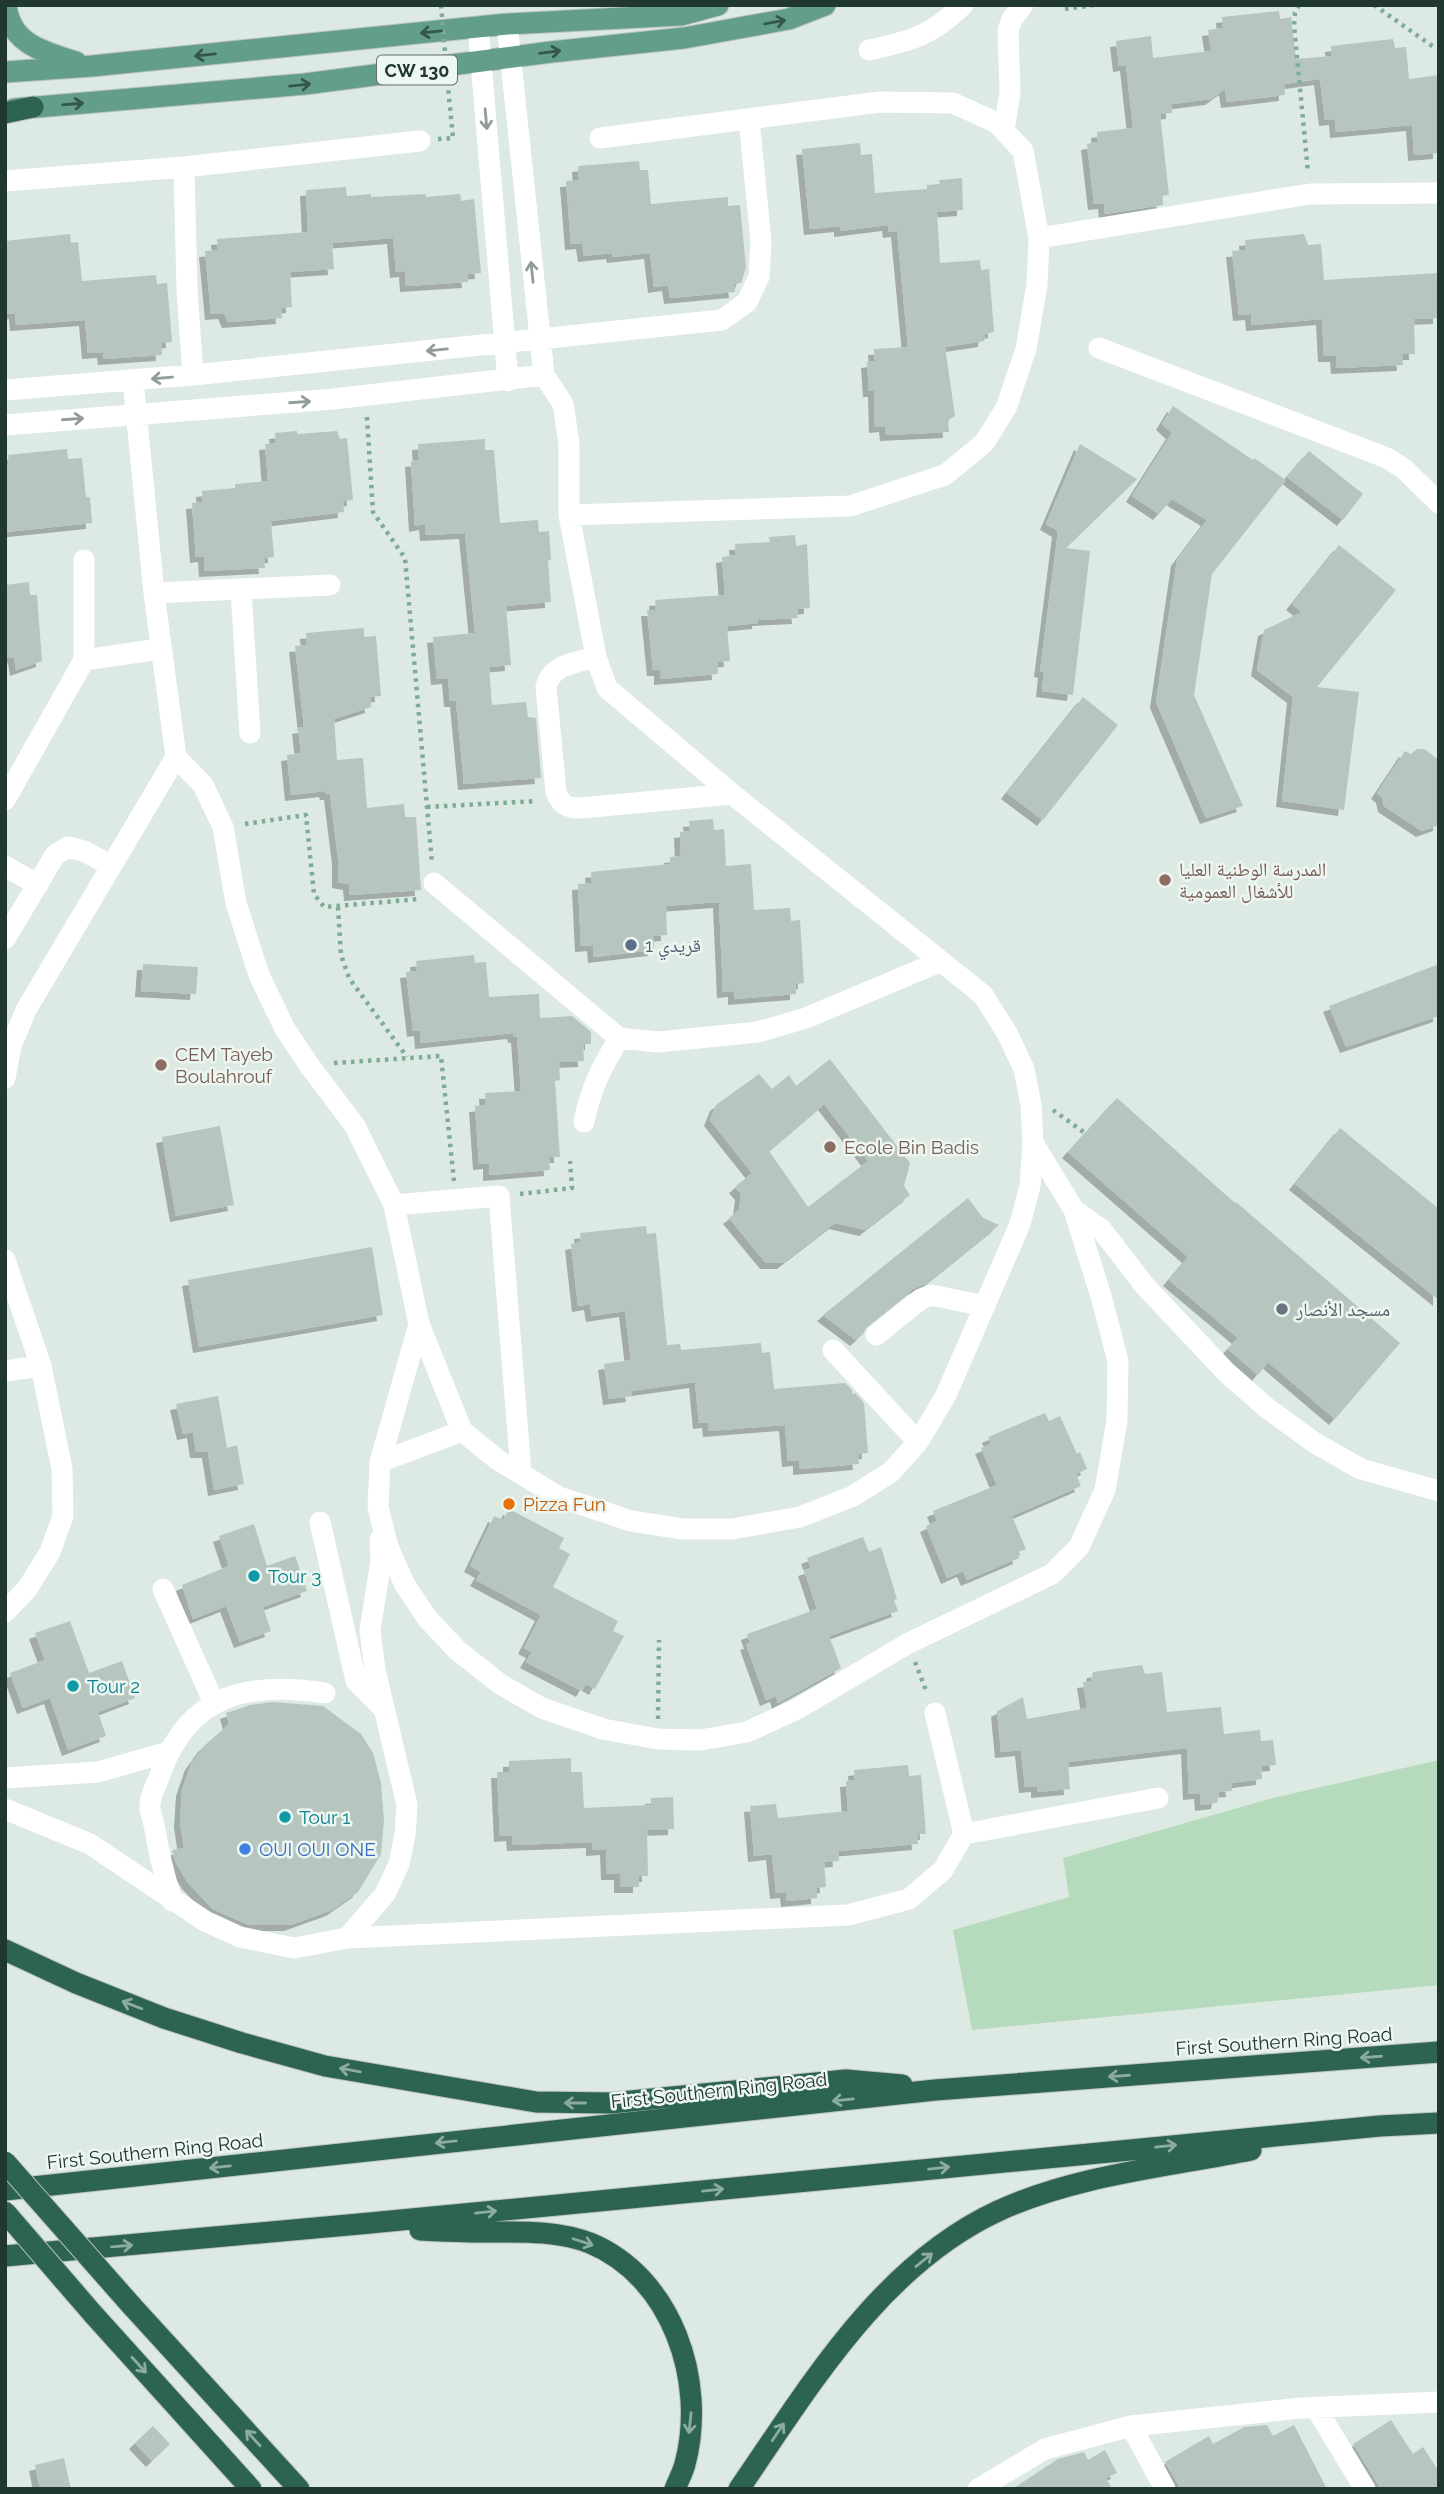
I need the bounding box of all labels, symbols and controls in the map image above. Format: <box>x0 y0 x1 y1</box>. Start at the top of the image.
one-way arrow <box>763 14 786 28</box>
one-way arrow <box>420 26 443 39</box>
one-way arrow <box>538 45 561 58</box>
one-way arrow <box>194 49 216 62</box>
road number: CW 130 <box>377 56 457 84</box>
one-way arrow <box>288 78 311 91</box>
one-way arrow <box>61 97 84 110</box>
one-way arrow <box>480 108 493 130</box>
one-way arrow <box>525 261 538 283</box>
one-way arrow <box>427 344 449 357</box>
one-way arrow <box>152 372 174 385</box>
one-way arrow <box>288 395 311 408</box>
one-way arrow <box>61 412 84 425</box>
place label: المدرسة الوطنية العليا للأشغال العمومية <box>1179 858 1326 903</box>
marker: المدرسة الوطنية العليا للأشغال العمومية <box>1157 872 1173 888</box>
place label: قريدي 1 <box>645 934 701 961</box>
marker: قريدي 1 <box>623 937 639 953</box>
place label: CEM Tayeb Boulahrouf <box>175 1043 273 1087</box>
marker: CEM Tayeb Boulahrouf <box>153 1057 169 1073</box>
place label: Ecole Bin Badis <box>844 1136 979 1158</box>
marker: Ecole Bin Badis <box>822 1139 838 1155</box>
place label: مسجد الأنصار <box>1295 1298 1390 1321</box>
marker: مسجد الأنصار <box>1274 1301 1290 1317</box>
place label: Pizza Fun <box>523 1493 606 1515</box>
marker: Pizza Fun <box>501 1496 517 1512</box>
place label: Tour 3 <box>268 1565 321 1587</box>
marker: Tour 3 <box>246 1568 262 1584</box>
place label: Tour 2 <box>87 1675 140 1697</box>
marker: Tour 2 <box>65 1678 81 1694</box>
place label: Tour 1 <box>299 1806 350 1828</box>
marker: Tour 1 <box>277 1809 293 1825</box>
place label: OUI OUI ONE <box>259 1838 376 1860</box>
marker: OUI OUI ONE <box>237 1841 253 1857</box>
one-way arrow <box>122 1998 143 2011</box>
street label: First Southern Ring Road <box>1175 2022 1393 2060</box>
one-way arrow <box>1360 2051 1382 2064</box>
one-way arrow <box>339 2063 362 2076</box>
street label: First Southern Ring Road <box>610 2068 828 2112</box>
one-way arrow <box>1109 2070 1131 2083</box>
one-way arrow <box>832 2093 855 2106</box>
one-way arrow <box>563 2096 586 2110</box>
street label: First Southern Ring Road <box>46 2129 264 2173</box>
one-way arrow <box>435 2136 458 2149</box>
one-way arrow <box>1154 2140 1176 2153</box>
one-way arrow <box>209 2160 232 2173</box>
one-way arrow <box>927 2161 950 2174</box>
one-way arrow <box>701 2183 723 2196</box>
one-way arrow <box>474 2205 497 2218</box>
one-way arrow <box>571 2237 593 2249</box>
one-way arrow <box>110 2239 133 2252</box>
one-way arrow <box>915 2252 933 2267</box>
one-way arrow <box>131 2356 147 2374</box>
one-way arrow <box>683 2412 696 2434</box>
one-way arrow <box>771 2423 785 2443</box>
one-way arrow <box>245 2429 261 2447</box>

